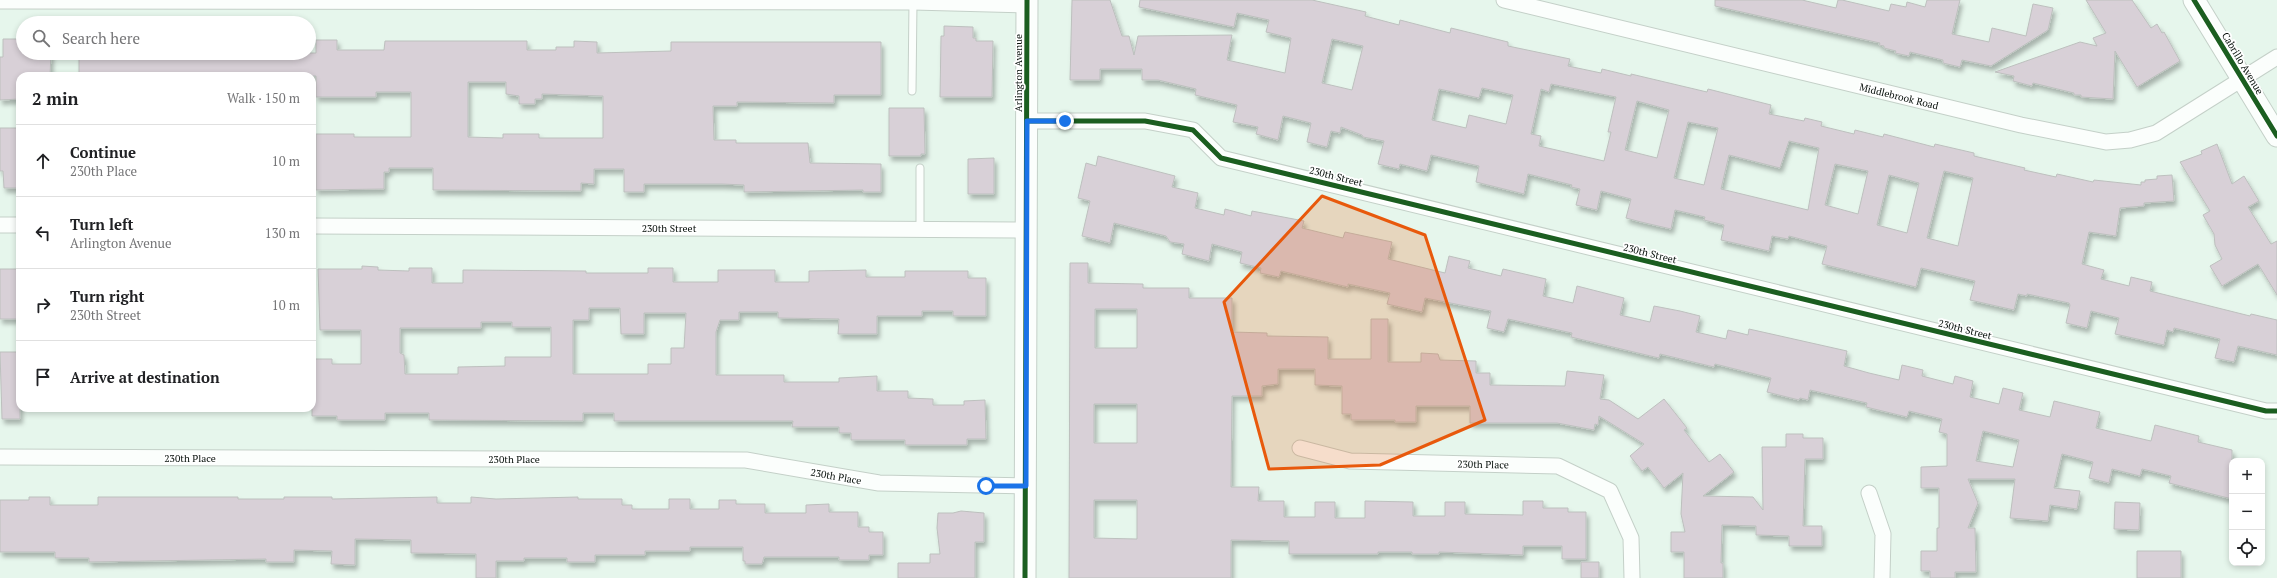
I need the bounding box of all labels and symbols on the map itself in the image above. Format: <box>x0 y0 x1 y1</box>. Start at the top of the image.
street label: Cabrillo Avenue <box>2219 30 2266 97</box>
street label: Arlington Avenue <box>1012 34 1025 112</box>
street label: Middlebrook Road <box>1858 80 1940 113</box>
route end <box>1056 112 1074 130</box>
street label: 230th Street <box>1308 164 1364 189</box>
street label: 230th Street <box>642 222 697 235</box>
street label: 230th Street <box>1622 241 1678 266</box>
street label: 230th Street <box>1937 317 1993 342</box>
street label: 230th Place <box>164 452 216 465</box>
street label: 230th Place <box>488 453 540 466</box>
street label: 230th Place <box>1457 458 1509 471</box>
street label: 230th Place <box>809 466 862 487</box>
route start <box>977 477 995 495</box>

